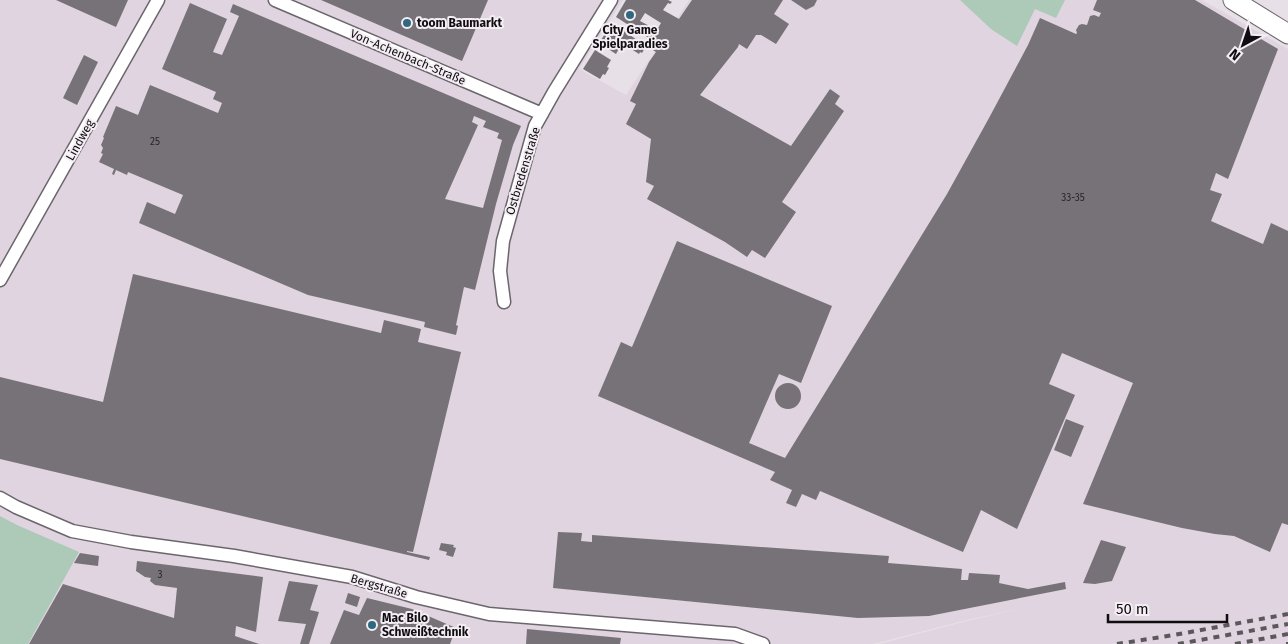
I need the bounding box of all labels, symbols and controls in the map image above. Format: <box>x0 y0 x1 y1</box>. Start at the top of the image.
marker: City Game Spielparadies <box>624 9 636 21</box>
place label: toom Baumarkt <box>417 16 502 30</box>
marker: toom Baumarkt <box>401 17 413 29</box>
north arrow <box>1218 20 1268 70</box>
place label: City Game Spielparadies <box>592 23 668 51</box>
street label: Von-Achenbach-Straße <box>348 26 468 88</box>
text: N <box>1226 45 1244 64</box>
street label: Lindweg <box>63 116 97 163</box>
street label: Ostbredenstraße <box>503 125 543 217</box>
house number: 25 <box>150 136 160 148</box>
house number: 33-35 <box>1061 192 1085 204</box>
house number: 3 <box>158 569 163 581</box>
street label: Bergstraße <box>349 571 409 601</box>
scale bar <box>1108 592 1227 624</box>
text: 50 m <box>1116 600 1149 618</box>
place label: Mac Bilo Schweißtechnik <box>382 611 469 639</box>
marker: Mac Bilo Schweißtechnik <box>366 619 378 631</box>

